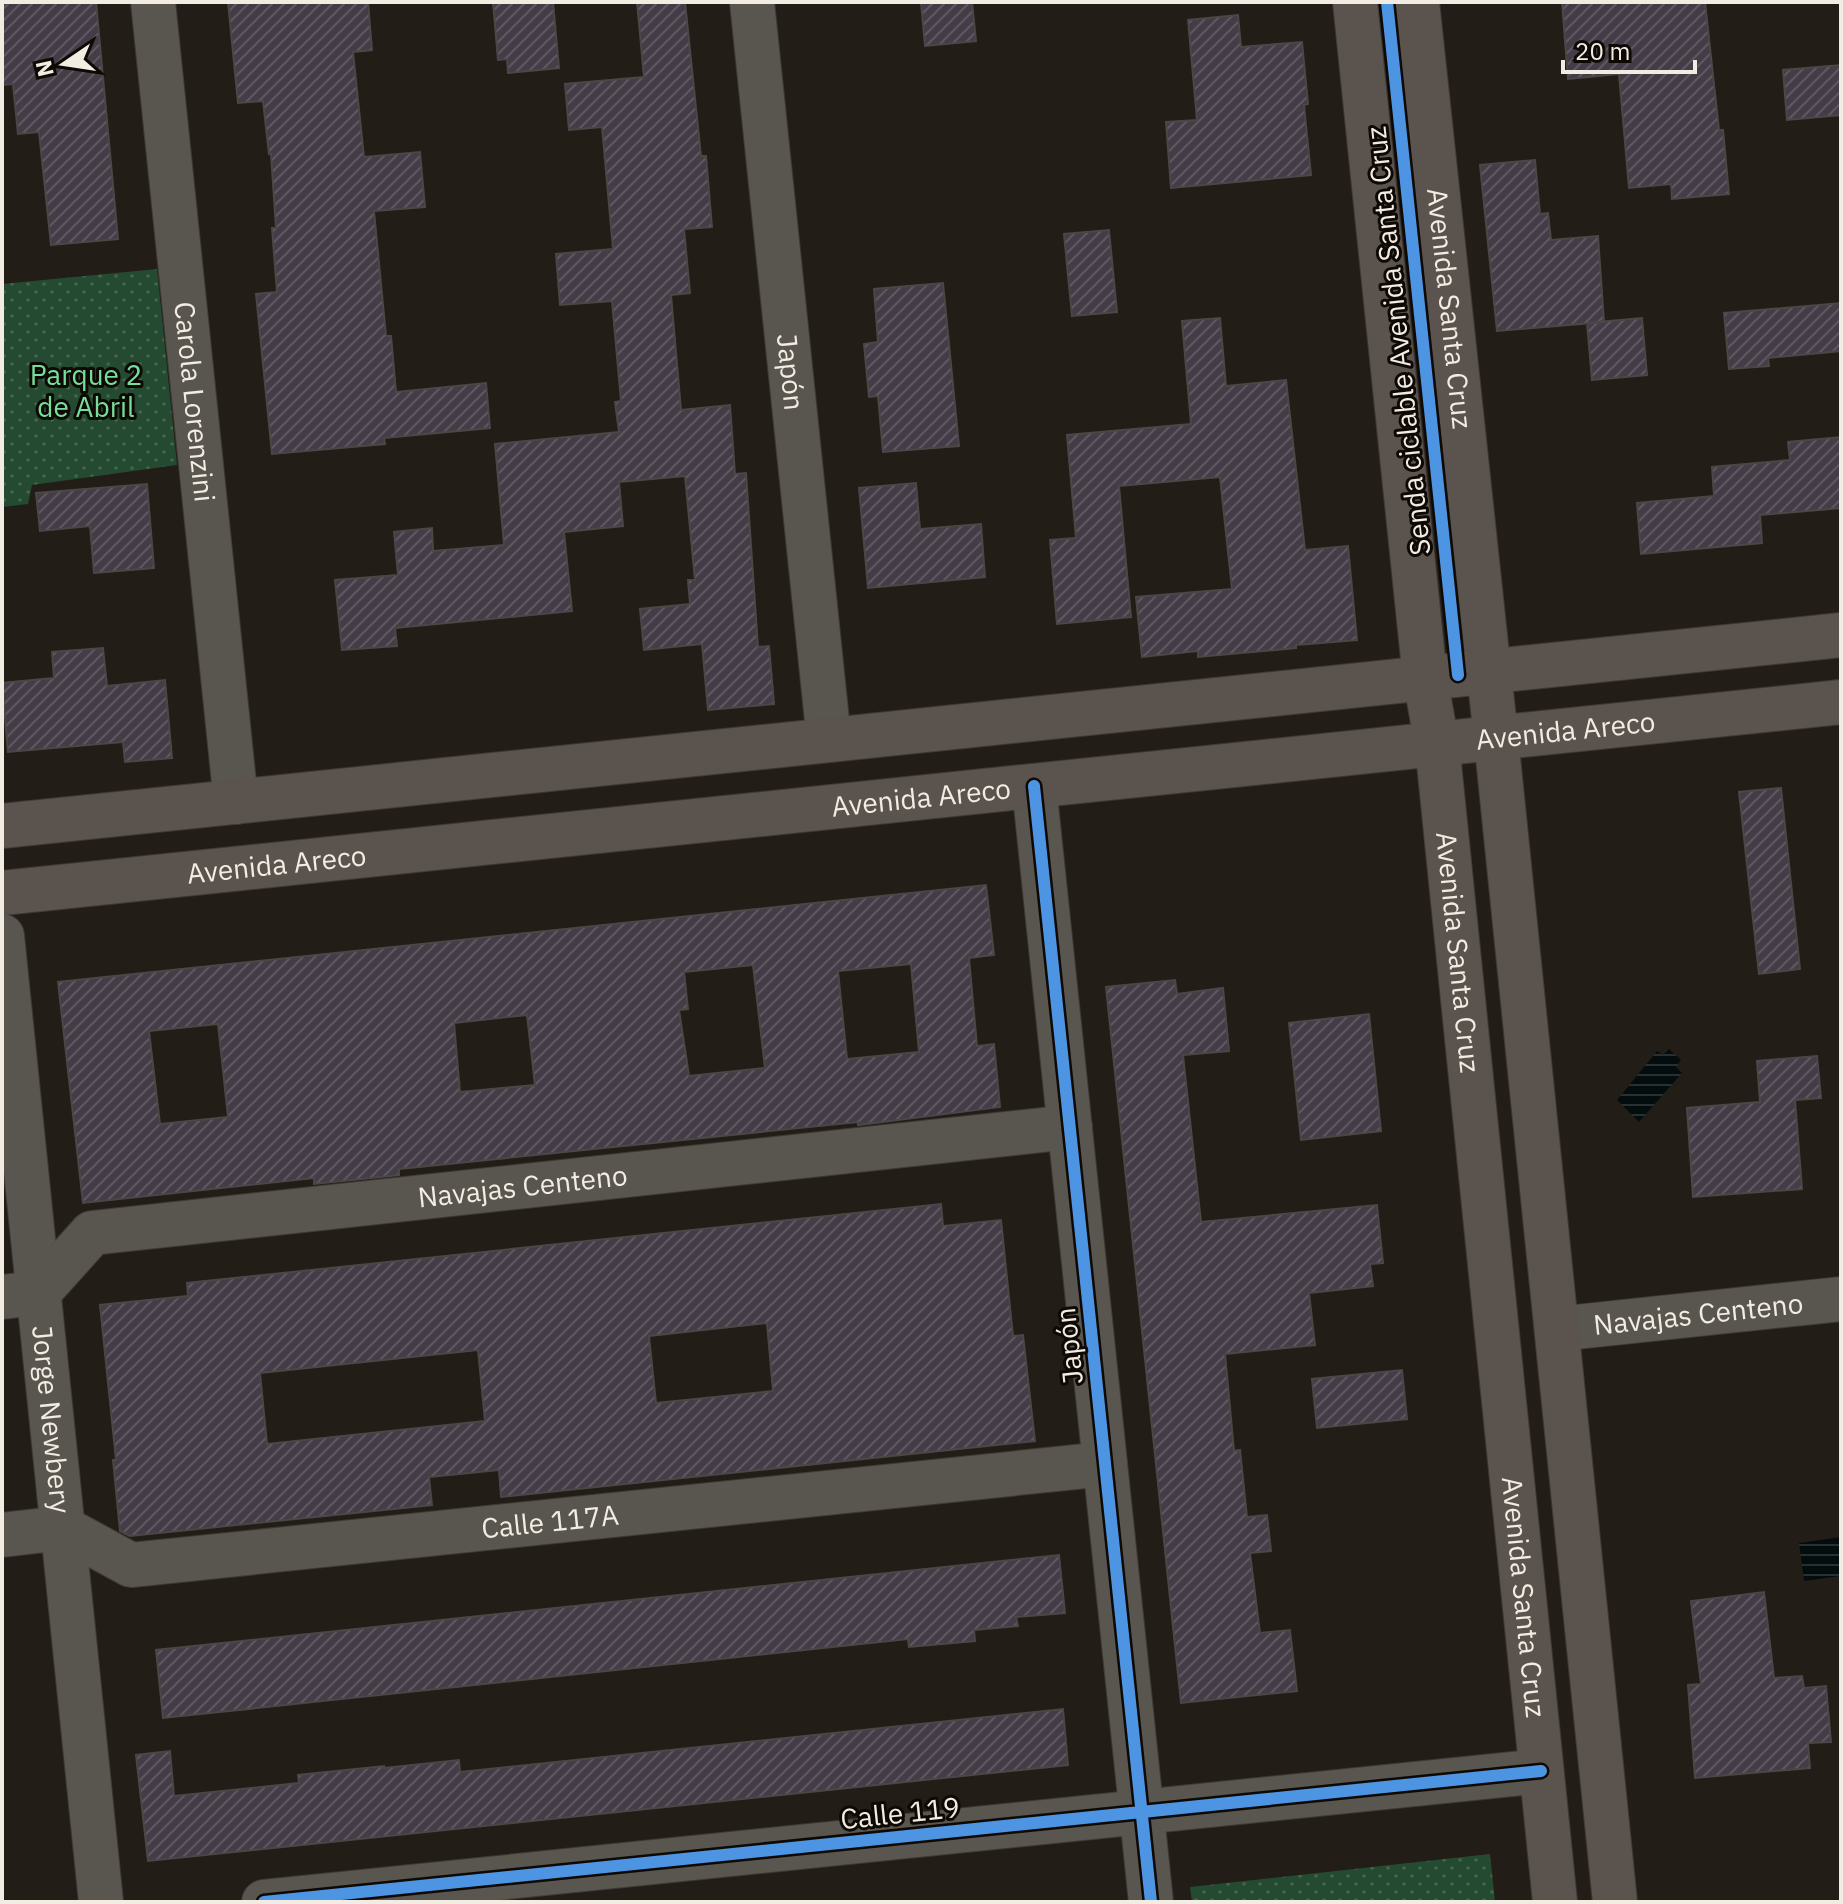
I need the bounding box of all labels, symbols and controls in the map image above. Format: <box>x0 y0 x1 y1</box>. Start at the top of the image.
north arrow <box>24 24 104 104</box>
scale bar <box>1563 24 1695 74</box>
text: 20 m <box>1575 35 1630 67</box>
text: N <box>28 58 60 80</box>
street label: Senda ciclable Avenida Santa Cruz <box>1357 125 1438 557</box>
street label: Avenida Santa Cruz <box>1419 186 1482 431</box>
street label: Carola Lorenzini <box>166 300 224 504</box>
street label: Japón <box>769 332 814 412</box>
park label: Parque 2 de Abril <box>30 356 142 425</box>
street label: Avenida Areco <box>1474 702 1657 758</box>
street label: Avenida Areco <box>830 769 1013 825</box>
street label: Avenida Santa Cruz <box>1428 830 1489 1075</box>
street label: Avenida Areco <box>185 836 368 892</box>
street label: Navajas Centeno <box>416 1156 629 1216</box>
street label: Navajas Centeno <box>1592 1284 1805 1343</box>
street label: Japón <box>1046 1306 1091 1386</box>
street label: Jorge Newbery <box>24 1324 80 1515</box>
street label: Avenida Santa Cruz <box>1494 1474 1555 1719</box>
street label: Calle 117A <box>479 1496 620 1547</box>
street label: Calle 119 <box>838 1788 961 1837</box>

